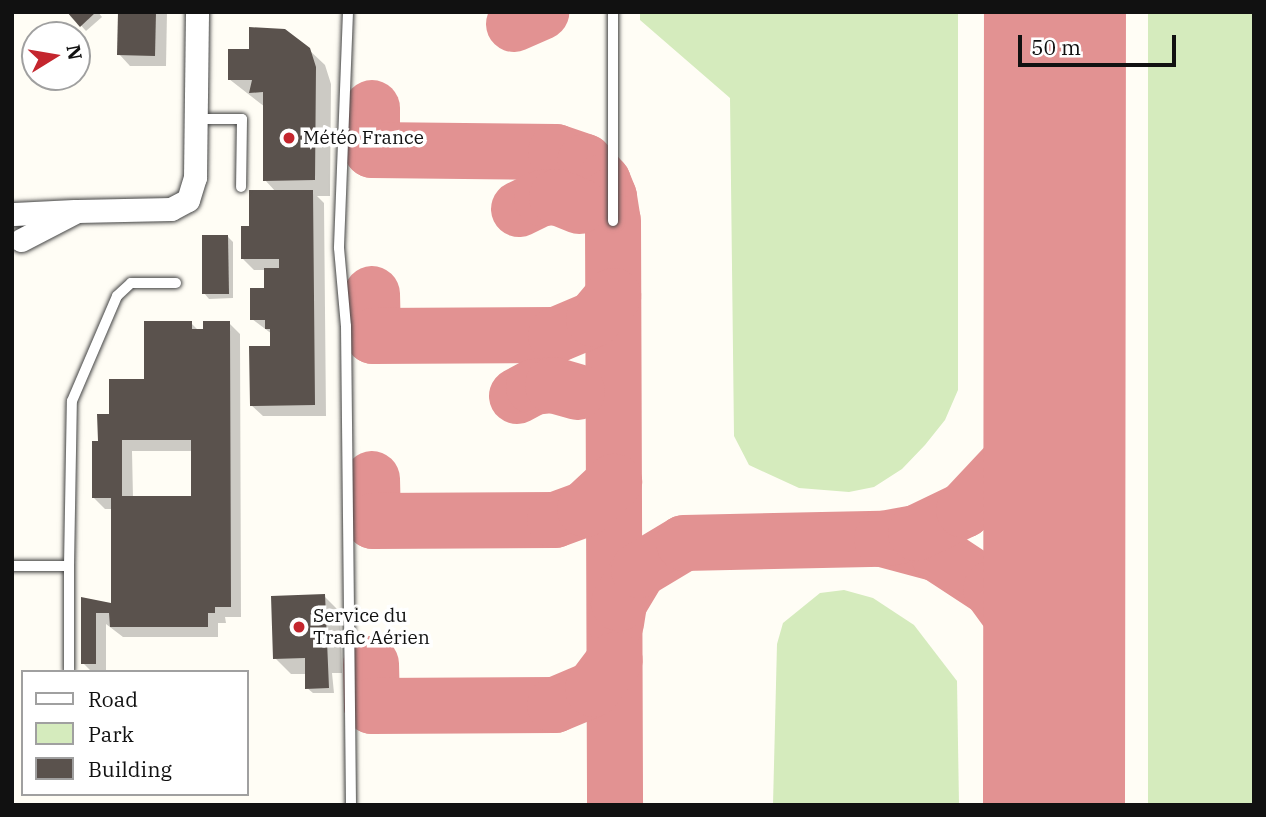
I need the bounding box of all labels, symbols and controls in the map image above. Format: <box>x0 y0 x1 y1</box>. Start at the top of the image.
north arrow <box>21 21 91 91</box>
scale bar <box>1021 21 1178 65</box>
text: 50 m <box>1031 33 1081 61</box>
text: N <box>61 43 88 62</box>
place label: Météo France <box>303 127 424 149</box>
marker: Météo France <box>281 130 297 146</box>
place label: Service du Trafic Aérien <box>313 605 430 649</box>
marker: Service du Trafic Aérien <box>291 619 307 635</box>
legend <box>21 670 248 796</box>
text: Road <box>88 685 138 713</box>
text: Park <box>88 720 134 748</box>
text: Building <box>88 755 172 783</box>

